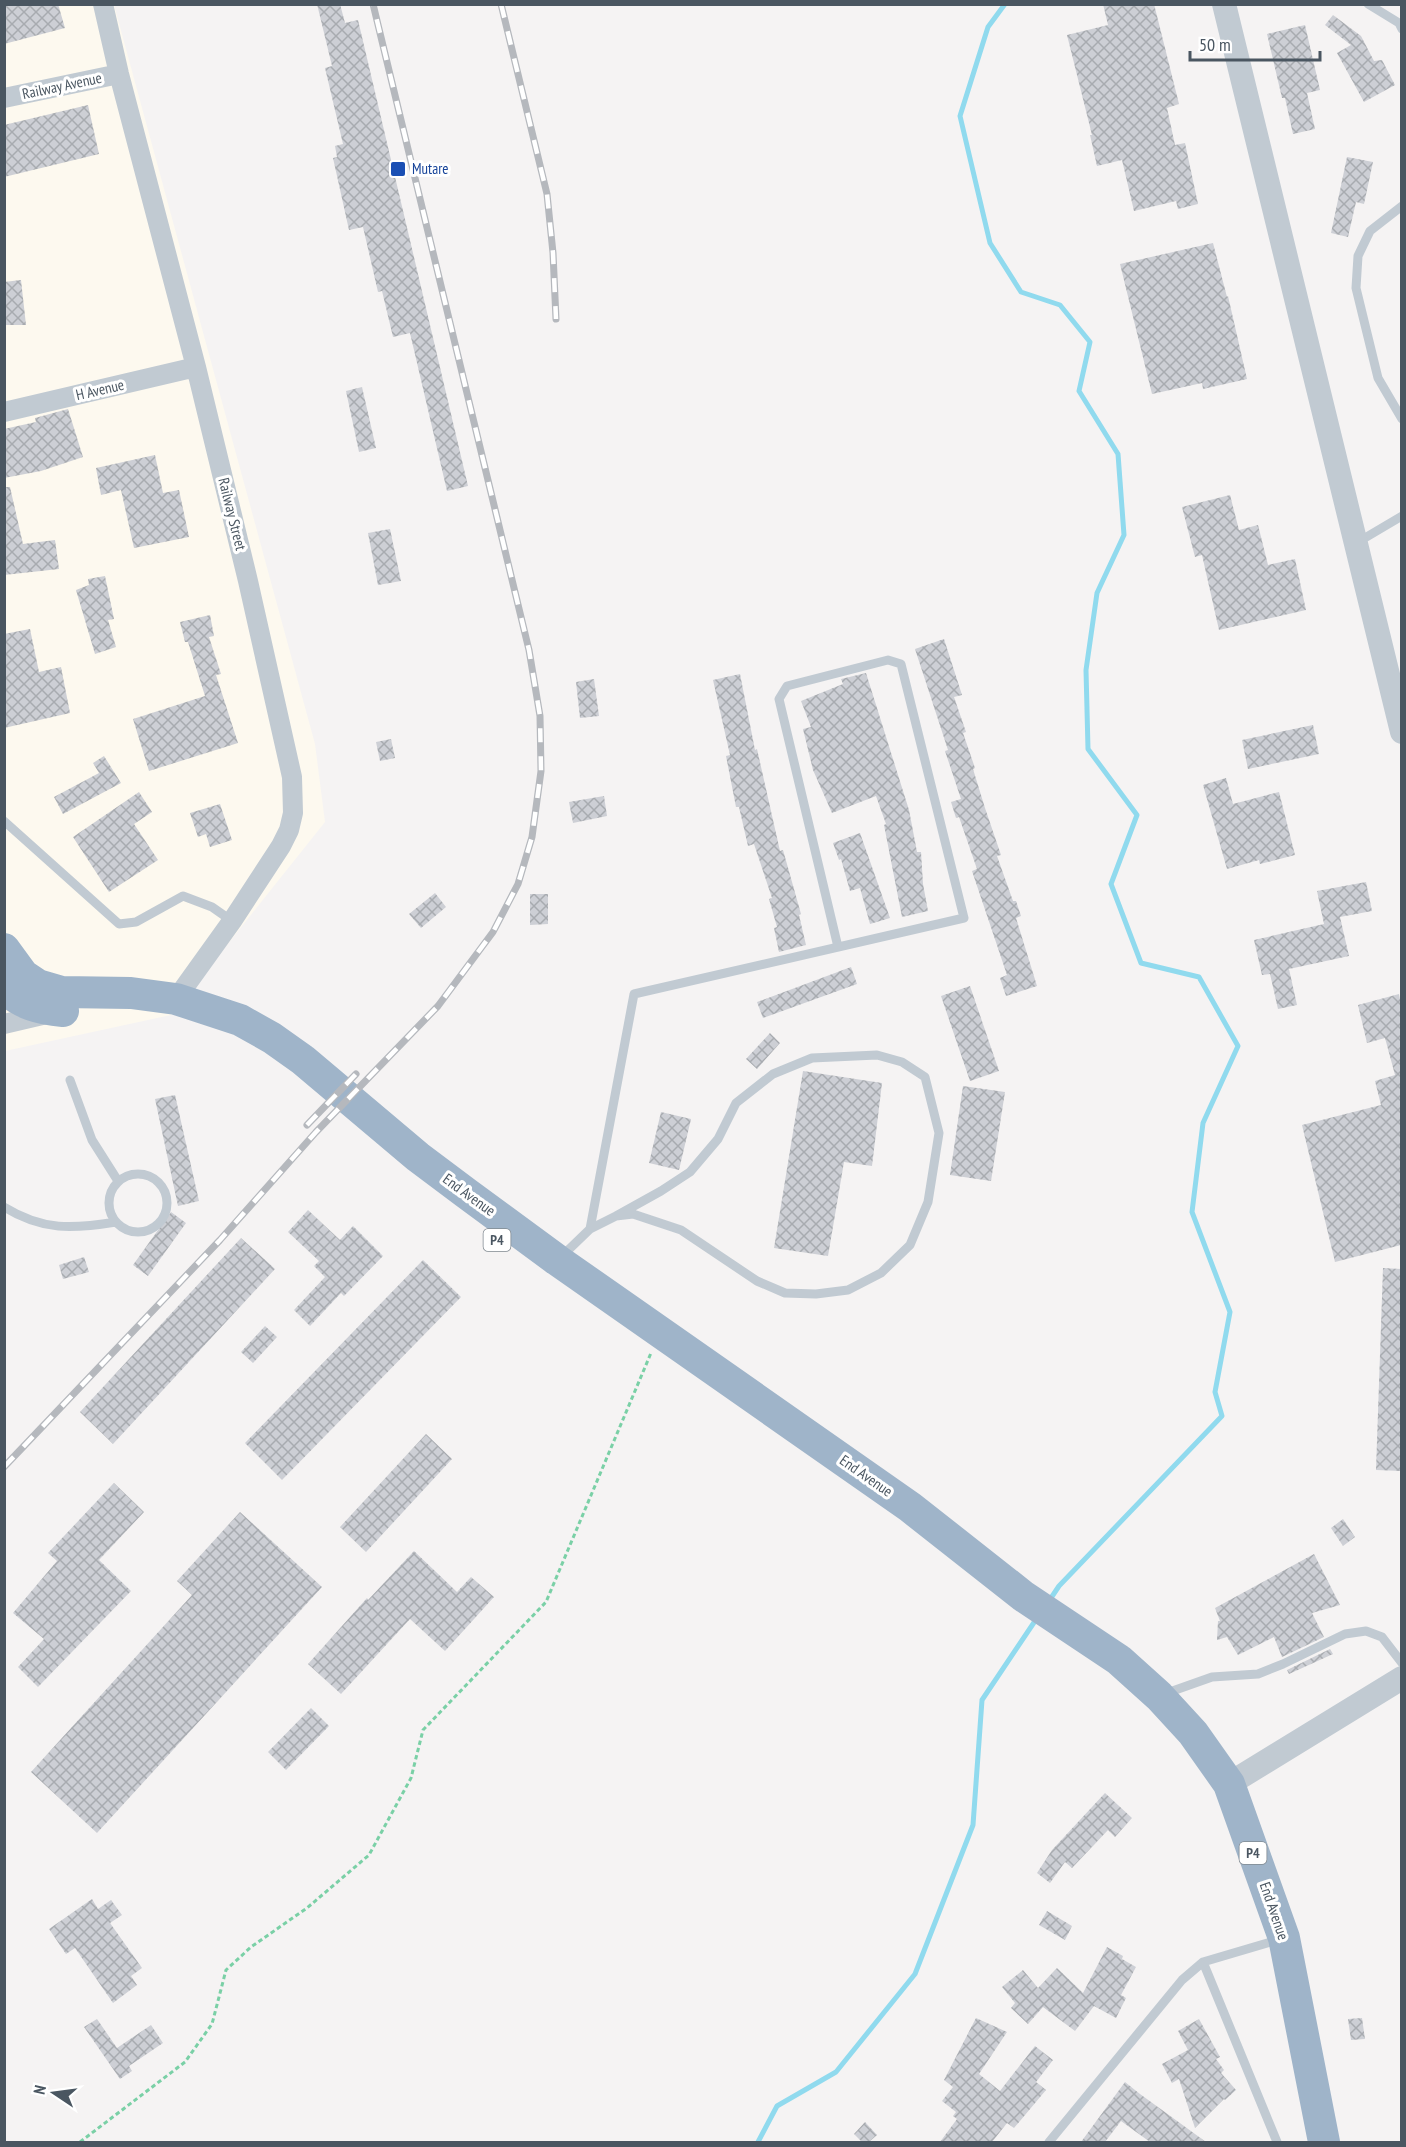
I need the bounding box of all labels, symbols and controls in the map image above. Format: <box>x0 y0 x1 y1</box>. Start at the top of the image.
scale bar <box>1190 24 1320 62</box>
text: 50 m <box>1199 33 1231 56</box>
street label: Railway Avenue <box>20 68 103 103</box>
place label: Mutare <box>412 159 449 178</box>
marker: Mutare <box>389 160 407 178</box>
street label: H Avenue <box>74 375 126 404</box>
street label: Railway Street <box>214 476 251 552</box>
street label: End Avenue <box>439 1169 499 1220</box>
road number: P4 <box>484 1229 510 1251</box>
street label: End Avenue <box>836 1451 896 1501</box>
road number: P4 <box>1240 1842 1266 1864</box>
street label: End Avenue <box>1256 1879 1293 1942</box>
north arrow <box>24 2063 84 2123</box>
text: N <box>29 2083 50 2096</box>

